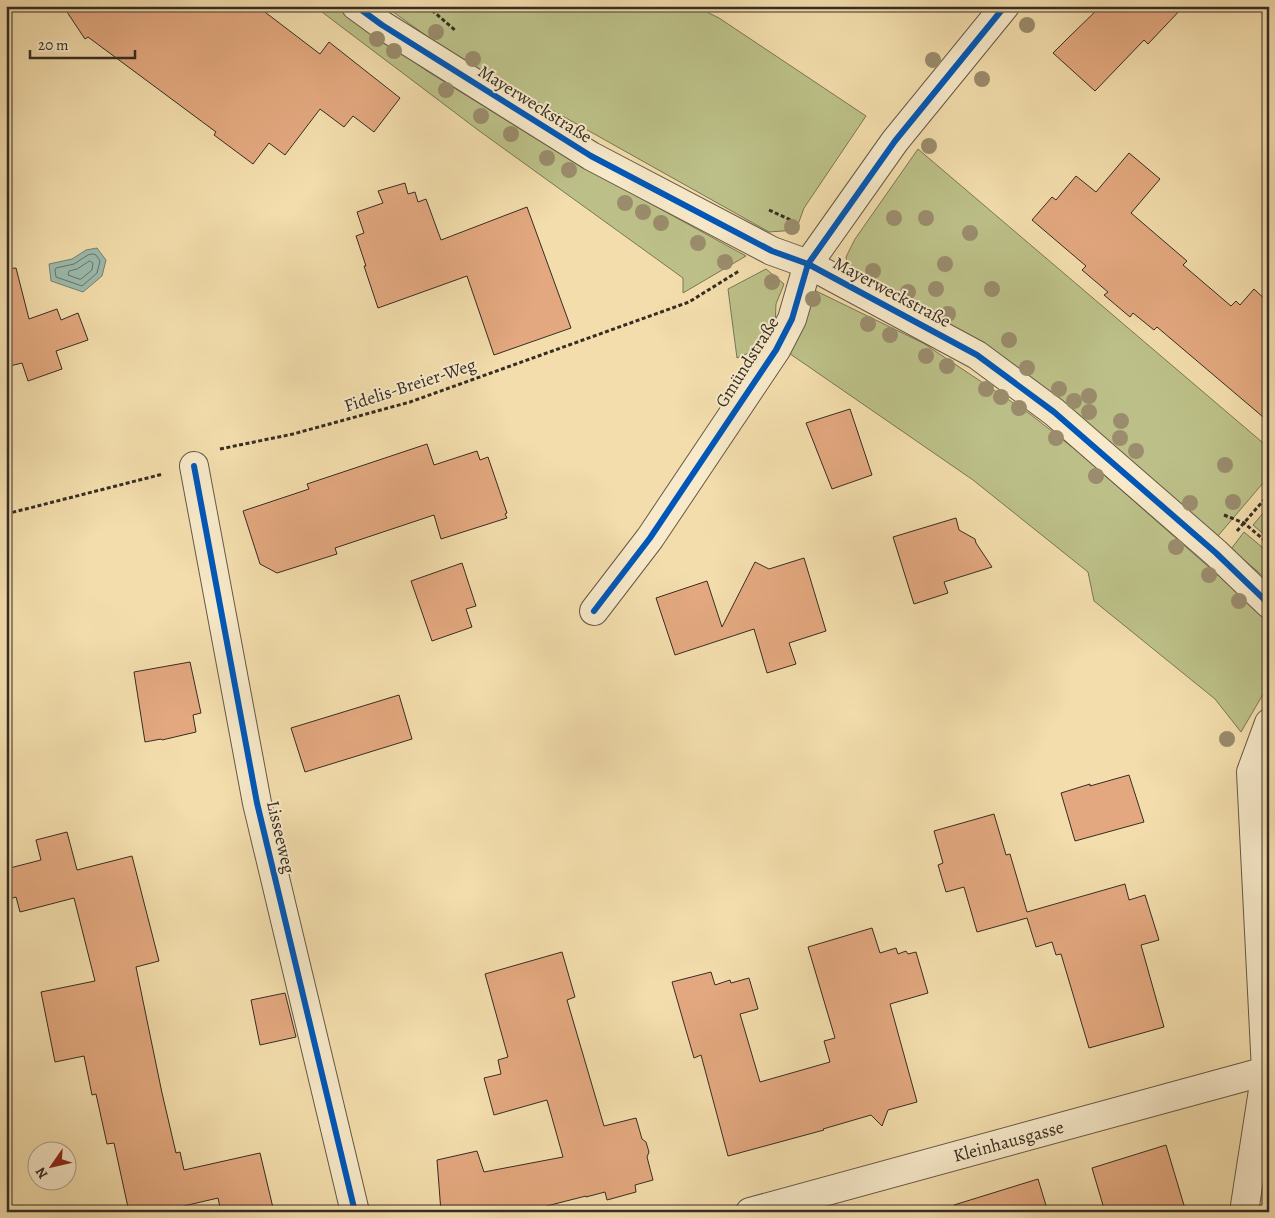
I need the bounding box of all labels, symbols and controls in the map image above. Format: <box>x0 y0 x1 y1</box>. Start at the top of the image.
scale bar <box>30 28 135 60</box>
text: 20 m <box>38 35 69 55</box>
street label: Mayerweckstraße <box>473 59 597 149</box>
street label: Mayerweckstraße <box>829 251 955 333</box>
street label: Gmündstraße <box>710 312 784 412</box>
street label: Fidelis-Breier-Weg <box>341 352 479 418</box>
street label: Lisseeweg <box>261 798 301 876</box>
street label: Kleinhausgasse <box>951 1115 1066 1168</box>
north arrow <box>28 1140 78 1190</box>
text: N <box>31 1163 52 1183</box>

